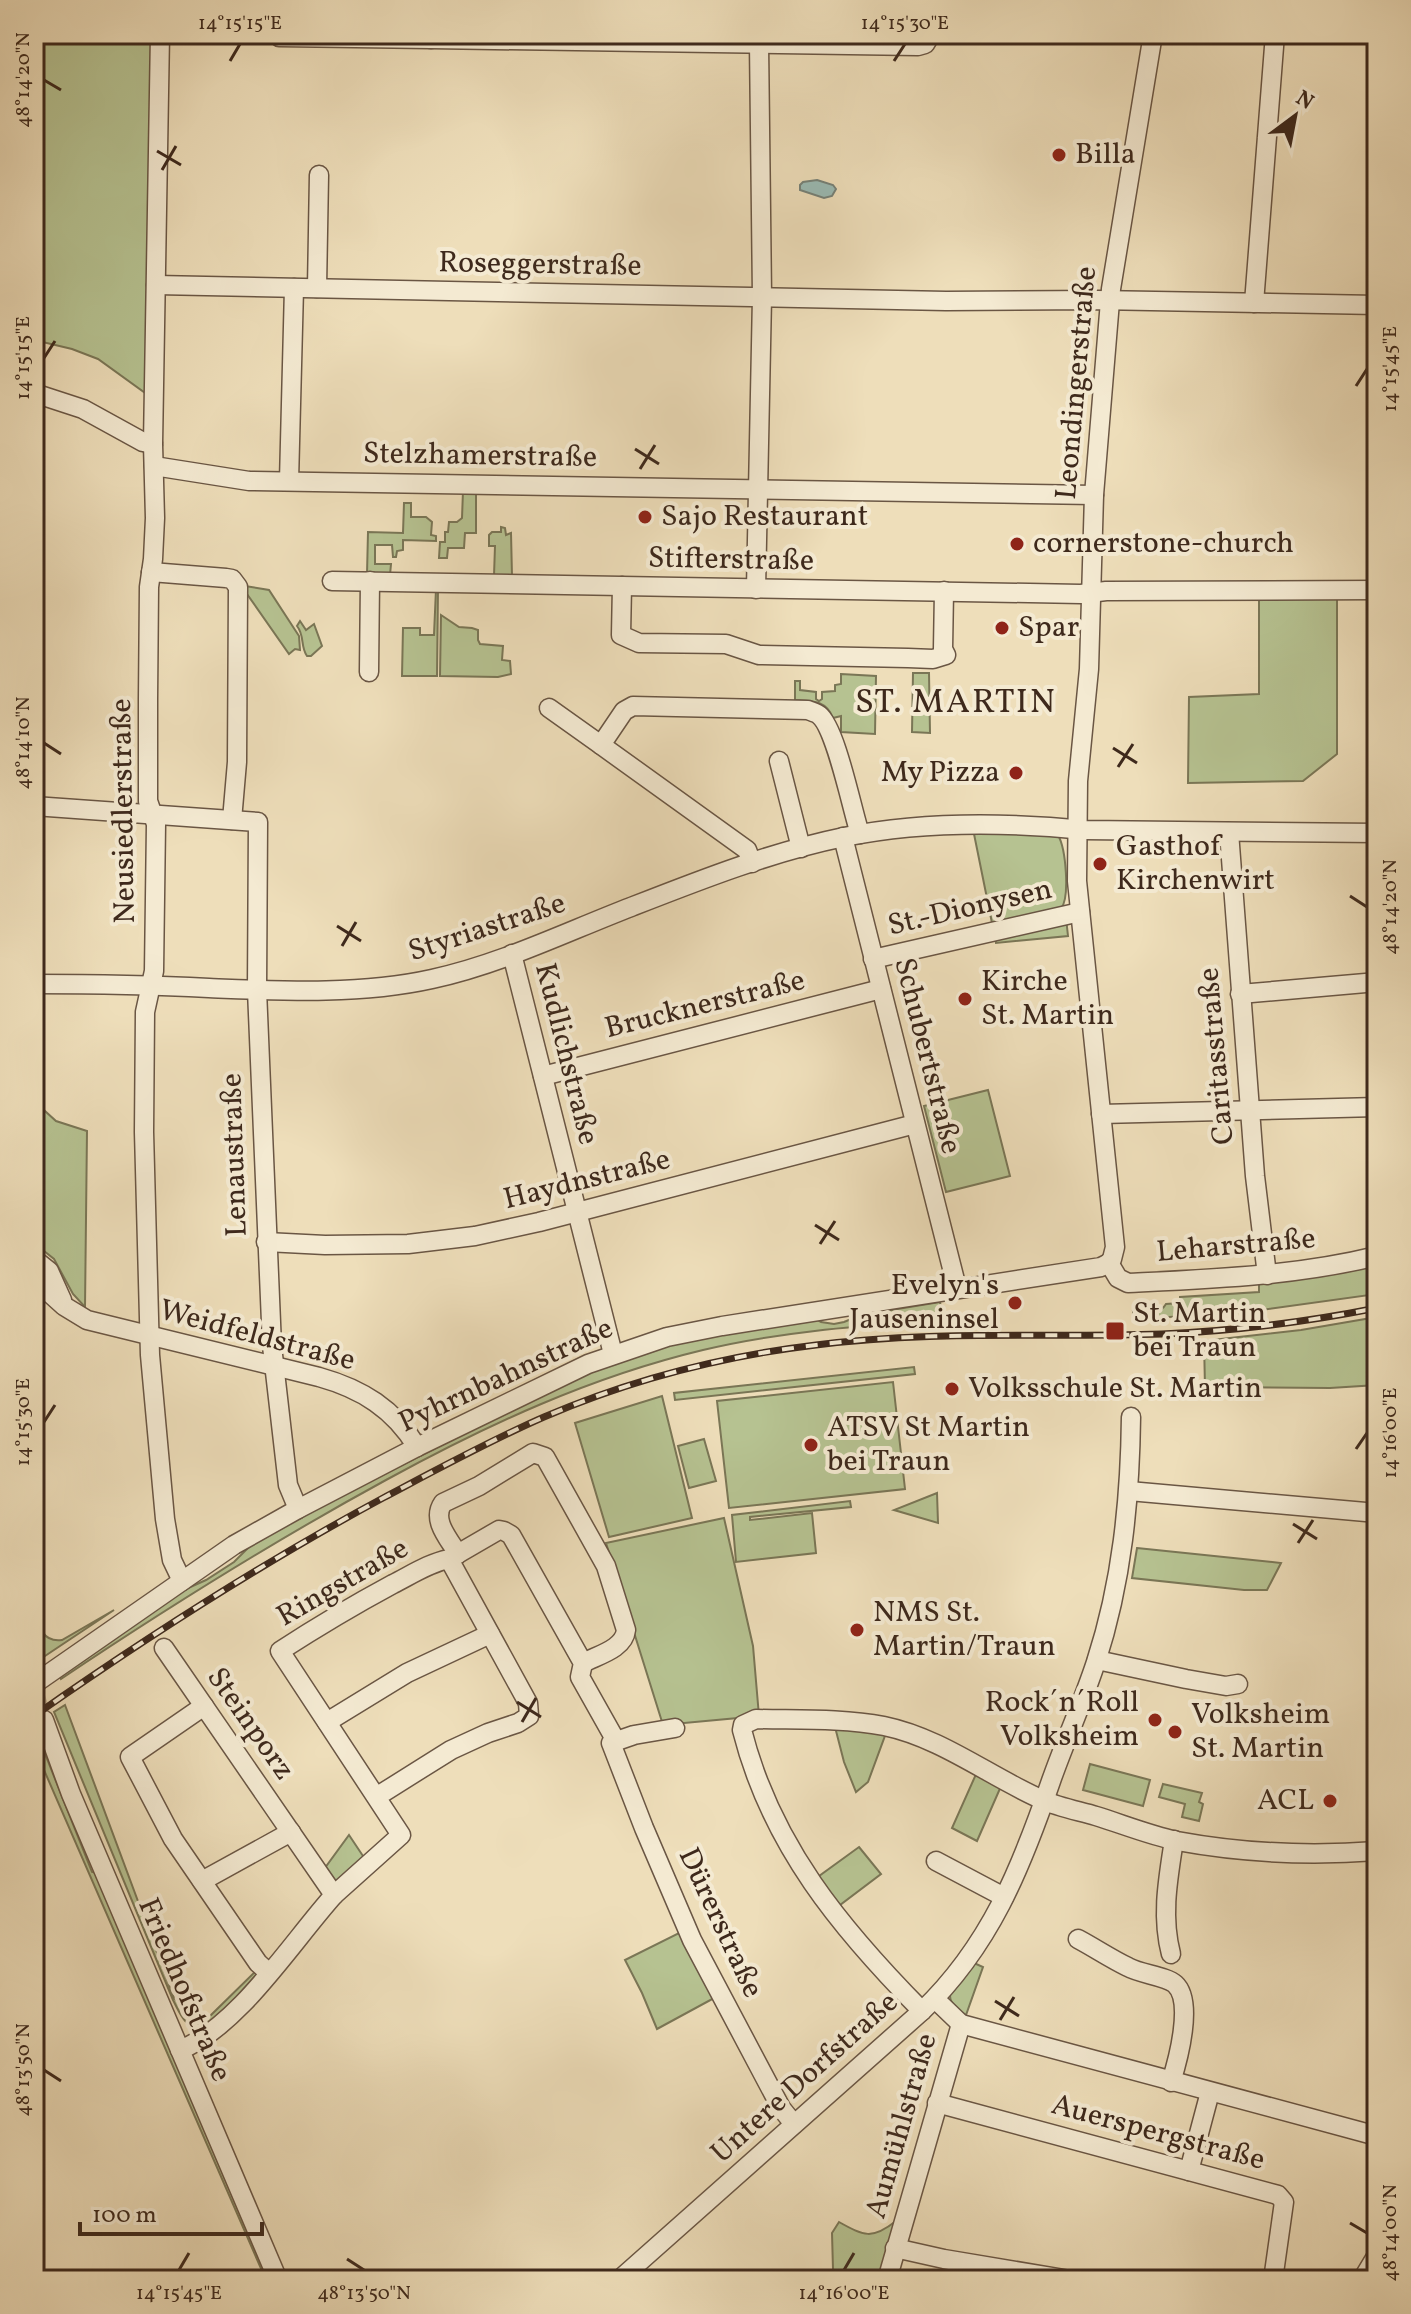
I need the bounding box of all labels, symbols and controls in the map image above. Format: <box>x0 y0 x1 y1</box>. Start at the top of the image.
text: 14°15'15"E <box>198 10 282 38</box>
text: 14°15'30"E <box>861 10 949 38</box>
text: 48°14'20"N <box>10 32 38 128</box>
north arrow <box>1255 76 1335 156</box>
text: N <box>1289 84 1319 119</box>
place label: Billa <box>1075 134 1136 176</box>
marker: Billa <box>1050 146 1068 164</box>
street label: Roseggerstraße <box>438 242 642 288</box>
street label: Leondingerstraße <box>1046 265 1108 501</box>
text: 14°15'15"E <box>10 316 38 400</box>
text: 14°15'45"E <box>1377 326 1405 412</box>
street label: Stelzhamerstraße <box>363 433 597 479</box>
place label: Sajo Restaurant <box>661 496 868 538</box>
marker: Sajo Restaurant <box>636 508 654 526</box>
place label: cornerstone-church <box>1033 523 1294 565</box>
marker: cornerstone-church <box>1008 535 1026 553</box>
street label: Stifterstraße <box>647 538 815 582</box>
place label: Spar <box>1018 607 1079 649</box>
marker: Spar <box>993 619 1011 637</box>
district label: ST. MARTIN <box>855 680 1057 727</box>
text: 48°14'10"N <box>10 696 38 790</box>
street label: Neusiedlerstraße <box>101 698 147 924</box>
place label: My Pizza <box>881 752 1000 794</box>
marker: My Pizza <box>1007 764 1025 782</box>
place label: Gasthof Kirchenwirt <box>1116 826 1275 902</box>
marker: Gasthof Kirchenwirt <box>1091 855 1109 873</box>
text: 48°14'20"N <box>1377 859 1405 955</box>
street label: St.-Dionysen <box>884 869 1056 947</box>
street label: Styriastraße <box>403 883 571 973</box>
street label: Schubertstraße <box>882 954 972 1158</box>
street label: Kudlichstraße <box>523 959 609 1149</box>
street label: Brucknerstraße <box>600 960 810 1050</box>
place label: Kirche St. Martin <box>981 961 1114 1037</box>
street label: Caritasstraße <box>1188 966 1246 1146</box>
marker: Kirche St. Martin <box>956 990 974 1008</box>
street label: Lenaustraße <box>211 1072 259 1238</box>
street label: Haydnstraße <box>499 1139 675 1221</box>
street label: Leharstraße <box>1155 1218 1317 1274</box>
place label: Evelyn's Jauseninsel <box>849 1265 999 1341</box>
street label: Weidfeldstraße <box>154 1290 360 1382</box>
place label: St. Martin bei Traun <box>1133 1293 1266 1369</box>
marker: Evelyn's Jauseninsel <box>1006 1294 1024 1312</box>
street label: Pyhrnbahnstraße <box>392 1308 620 1444</box>
marker: St. Martin bei Traun <box>1104 1320 1126 1342</box>
place label: Volksschule St. Martin <box>968 1368 1262 1410</box>
text: 14°15'30"E <box>10 1378 38 1466</box>
marker: Volksschule St. Martin <box>943 1380 961 1398</box>
text: 14°16'00"E <box>1377 1388 1405 1478</box>
place label: ATSV St Martin bei Traun <box>827 1407 1030 1483</box>
marker: ATSV St Martin bei Traun <box>802 1436 820 1454</box>
street label: Ringstraße <box>269 1528 417 1638</box>
place label: NMS St. Martin/Traun <box>873 1592 1056 1668</box>
marker: NMS St. Martin/Traun <box>848 1621 866 1639</box>
street label: Steinporz <box>196 1659 304 1789</box>
place label: Rock´n´Roll Volksheim <box>985 1682 1139 1758</box>
place label: Volksheim St. Martin <box>1191 1694 1330 1770</box>
marker: Rock´n´Roll Volksheim <box>1146 1711 1164 1729</box>
marker: Volksheim St. Martin <box>1166 1723 1184 1741</box>
place label: ACL <box>1257 1780 1314 1822</box>
marker: ACL <box>1321 1792 1339 1810</box>
street label: Dürerstraße <box>667 1841 773 2005</box>
street label: Friedhofstraße <box>126 1892 242 2088</box>
street label: Untere Dorfstraße <box>702 1982 908 2174</box>
text: 48°13'50"N <box>10 2023 38 2117</box>
street label: Aumühlstraße <box>856 2029 948 2223</box>
street label: Auerspergstraße <box>1047 2084 1269 2182</box>
text: 48°14'00"N <box>1377 2184 1405 2282</box>
scale bar <box>80 2186 262 2236</box>
text: 100 m <box>92 2199 157 2233</box>
text: 14°15'45"E <box>136 2280 222 2308</box>
text: 48°13'50"N <box>317 2280 411 2308</box>
text: 14°16'00"E <box>799 2280 889 2308</box>

